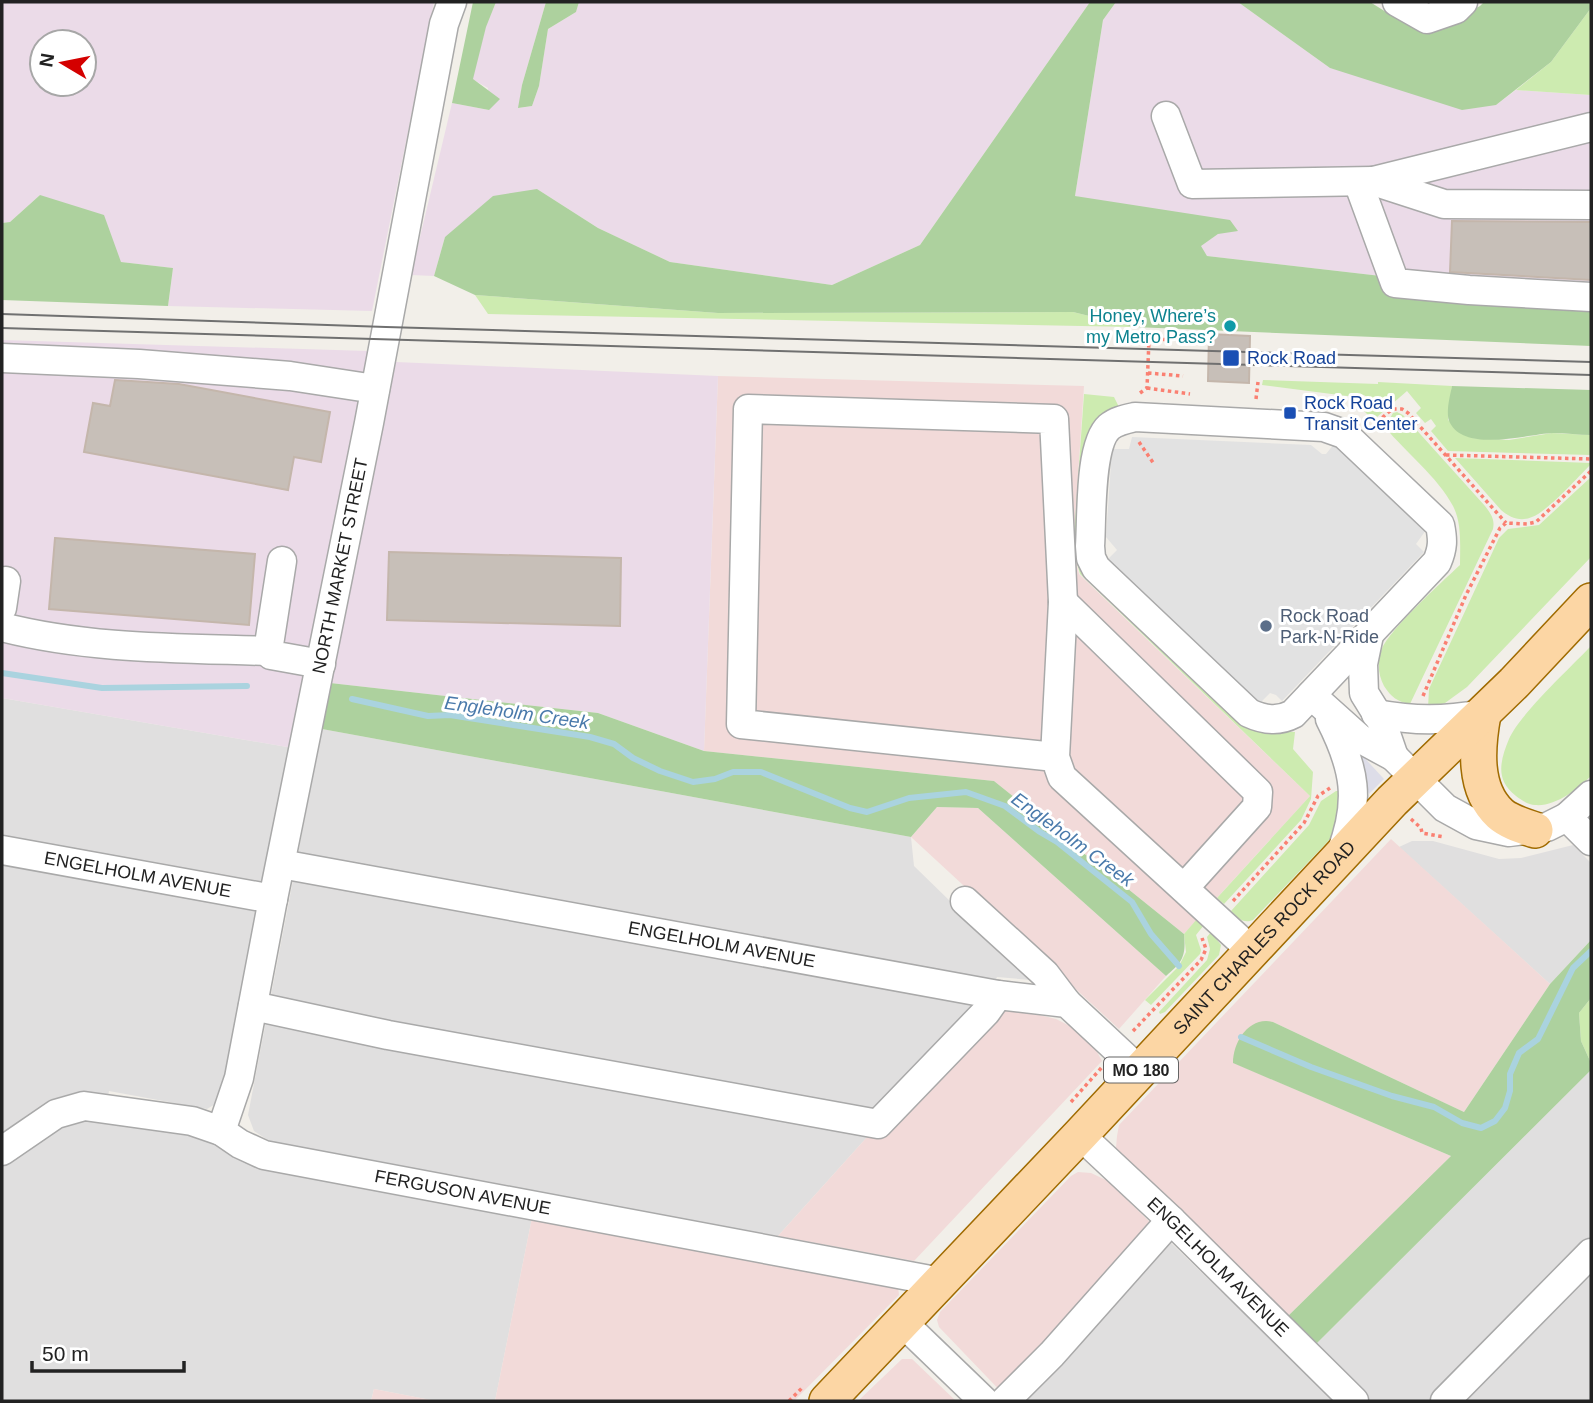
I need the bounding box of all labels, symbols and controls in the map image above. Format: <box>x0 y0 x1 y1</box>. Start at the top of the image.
north arrow <box>28 28 98 98</box>
text: N <box>35 52 58 69</box>
place label: Honey, Where’s my Metro Pass? <box>1086 306 1216 347</box>
marker: Honey, Where’s my Metro Pass? <box>1222 318 1238 334</box>
marker: Rock Road <box>1221 348 1241 368</box>
place label: Rock Road <box>1247 348 1336 368</box>
place label: Rock Road Transit Center <box>1304 393 1417 434</box>
marker: Rock Road Transit Center <box>1282 405 1298 421</box>
street label: NORTH MARKET STREET <box>309 456 372 675</box>
place label: Rock Road Park-N-Ride <box>1280 606 1379 647</box>
marker: Rock Road Park-N-Ride <box>1258 618 1274 634</box>
water label: Engleholm Creek <box>443 692 592 733</box>
water label: Engleholm Creek <box>1008 788 1139 892</box>
street label: SAINT CHARLES ROCK ROAD <box>1169 837 1359 1038</box>
street label: ENGELHOLM AVENUE <box>43 848 233 901</box>
street label: ENGELHOLM AVENUE <box>627 918 817 971</box>
road number: MO 180 <box>1104 1058 1178 1082</box>
street label: FERGUSON AVENUE <box>373 1166 553 1219</box>
street label: ENGELHOLM AVENUE <box>1143 1193 1293 1341</box>
scale bar <box>32 1330 184 1374</box>
text: 50 m <box>42 1342 89 1365</box>

